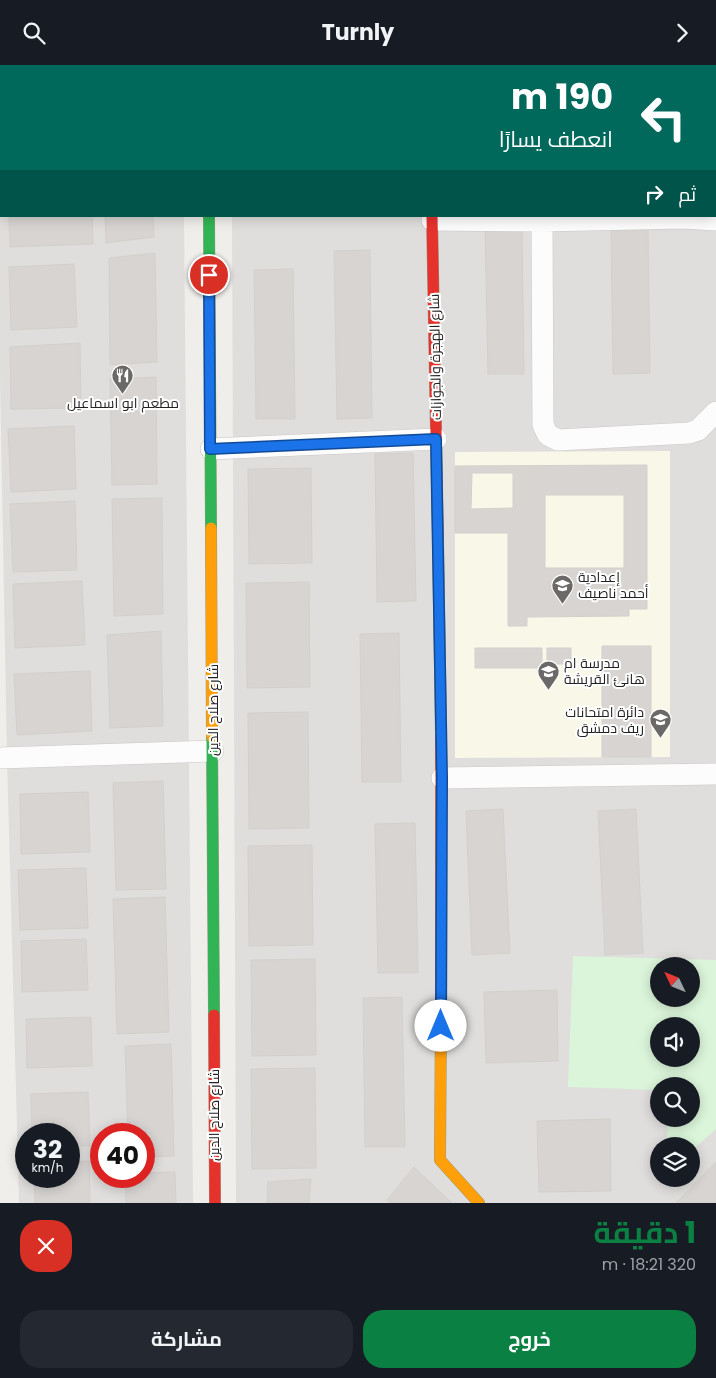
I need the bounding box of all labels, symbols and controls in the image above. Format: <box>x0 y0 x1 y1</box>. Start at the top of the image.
text: Turnly <box>322 17 394 48</box>
icon: search <box>20 19 48 47</box>
icon: forward <box>668 19 696 47</box>
text: 190 m <box>511 72 613 121</box>
icon: left <box>631 85 696 150</box>
text: انعطف يسارًا <box>499 124 613 155</box>
icon: right <box>640 180 668 208</box>
text: ثم <box>678 181 696 208</box>
pin <box>188 254 230 296</box>
icon: arrive <box>195 261 223 289</box>
street label: شارع الهجرة والجوازات <box>424 294 446 420</box>
restaurant icon: مطعم ابو اسماعيل <box>111 363 135 394</box>
place label: مطعم ابو اسماعيل <box>67 393 179 413</box>
place label: إعدادية أحمد ناصيف <box>578 567 649 603</box>
school or university icon: إعدادية أحمد ناصيف <box>550 573 574 604</box>
place label: مدرسة ام هانئ القريشة <box>564 653 645 689</box>
school or university icon: مدرسة ام هانئ القريشة <box>536 659 560 690</box>
street label: شارع صلاح الدين <box>203 664 223 756</box>
place label: دائرة امتحانات ريف دمشق <box>565 702 644 738</box>
school or university icon: دائرة امتحانات ريف دمشق <box>648 708 672 739</box>
north arrow <box>650 957 700 1007</box>
map controls <box>650 957 700 1187</box>
position arrow <box>414 999 466 1051</box>
button: sound <box>650 1017 700 1067</box>
street label: شارع صلاح الدين <box>204 1069 224 1161</box>
button: search <box>650 1077 700 1127</box>
speed limit sign: 40 <box>90 1123 155 1188</box>
text: 32 <box>33 1132 62 1167</box>
button: layers <box>650 1137 700 1187</box>
text: km/h <box>32 1159 63 1176</box>
text: 1 دقيقة <box>594 1211 696 1254</box>
button: close <box>20 1220 72 1272</box>
text: 320 m · 18:21 <box>602 1253 696 1276</box>
button: مشاركة <box>20 1310 353 1368</box>
button: خروج <box>363 1310 696 1368</box>

